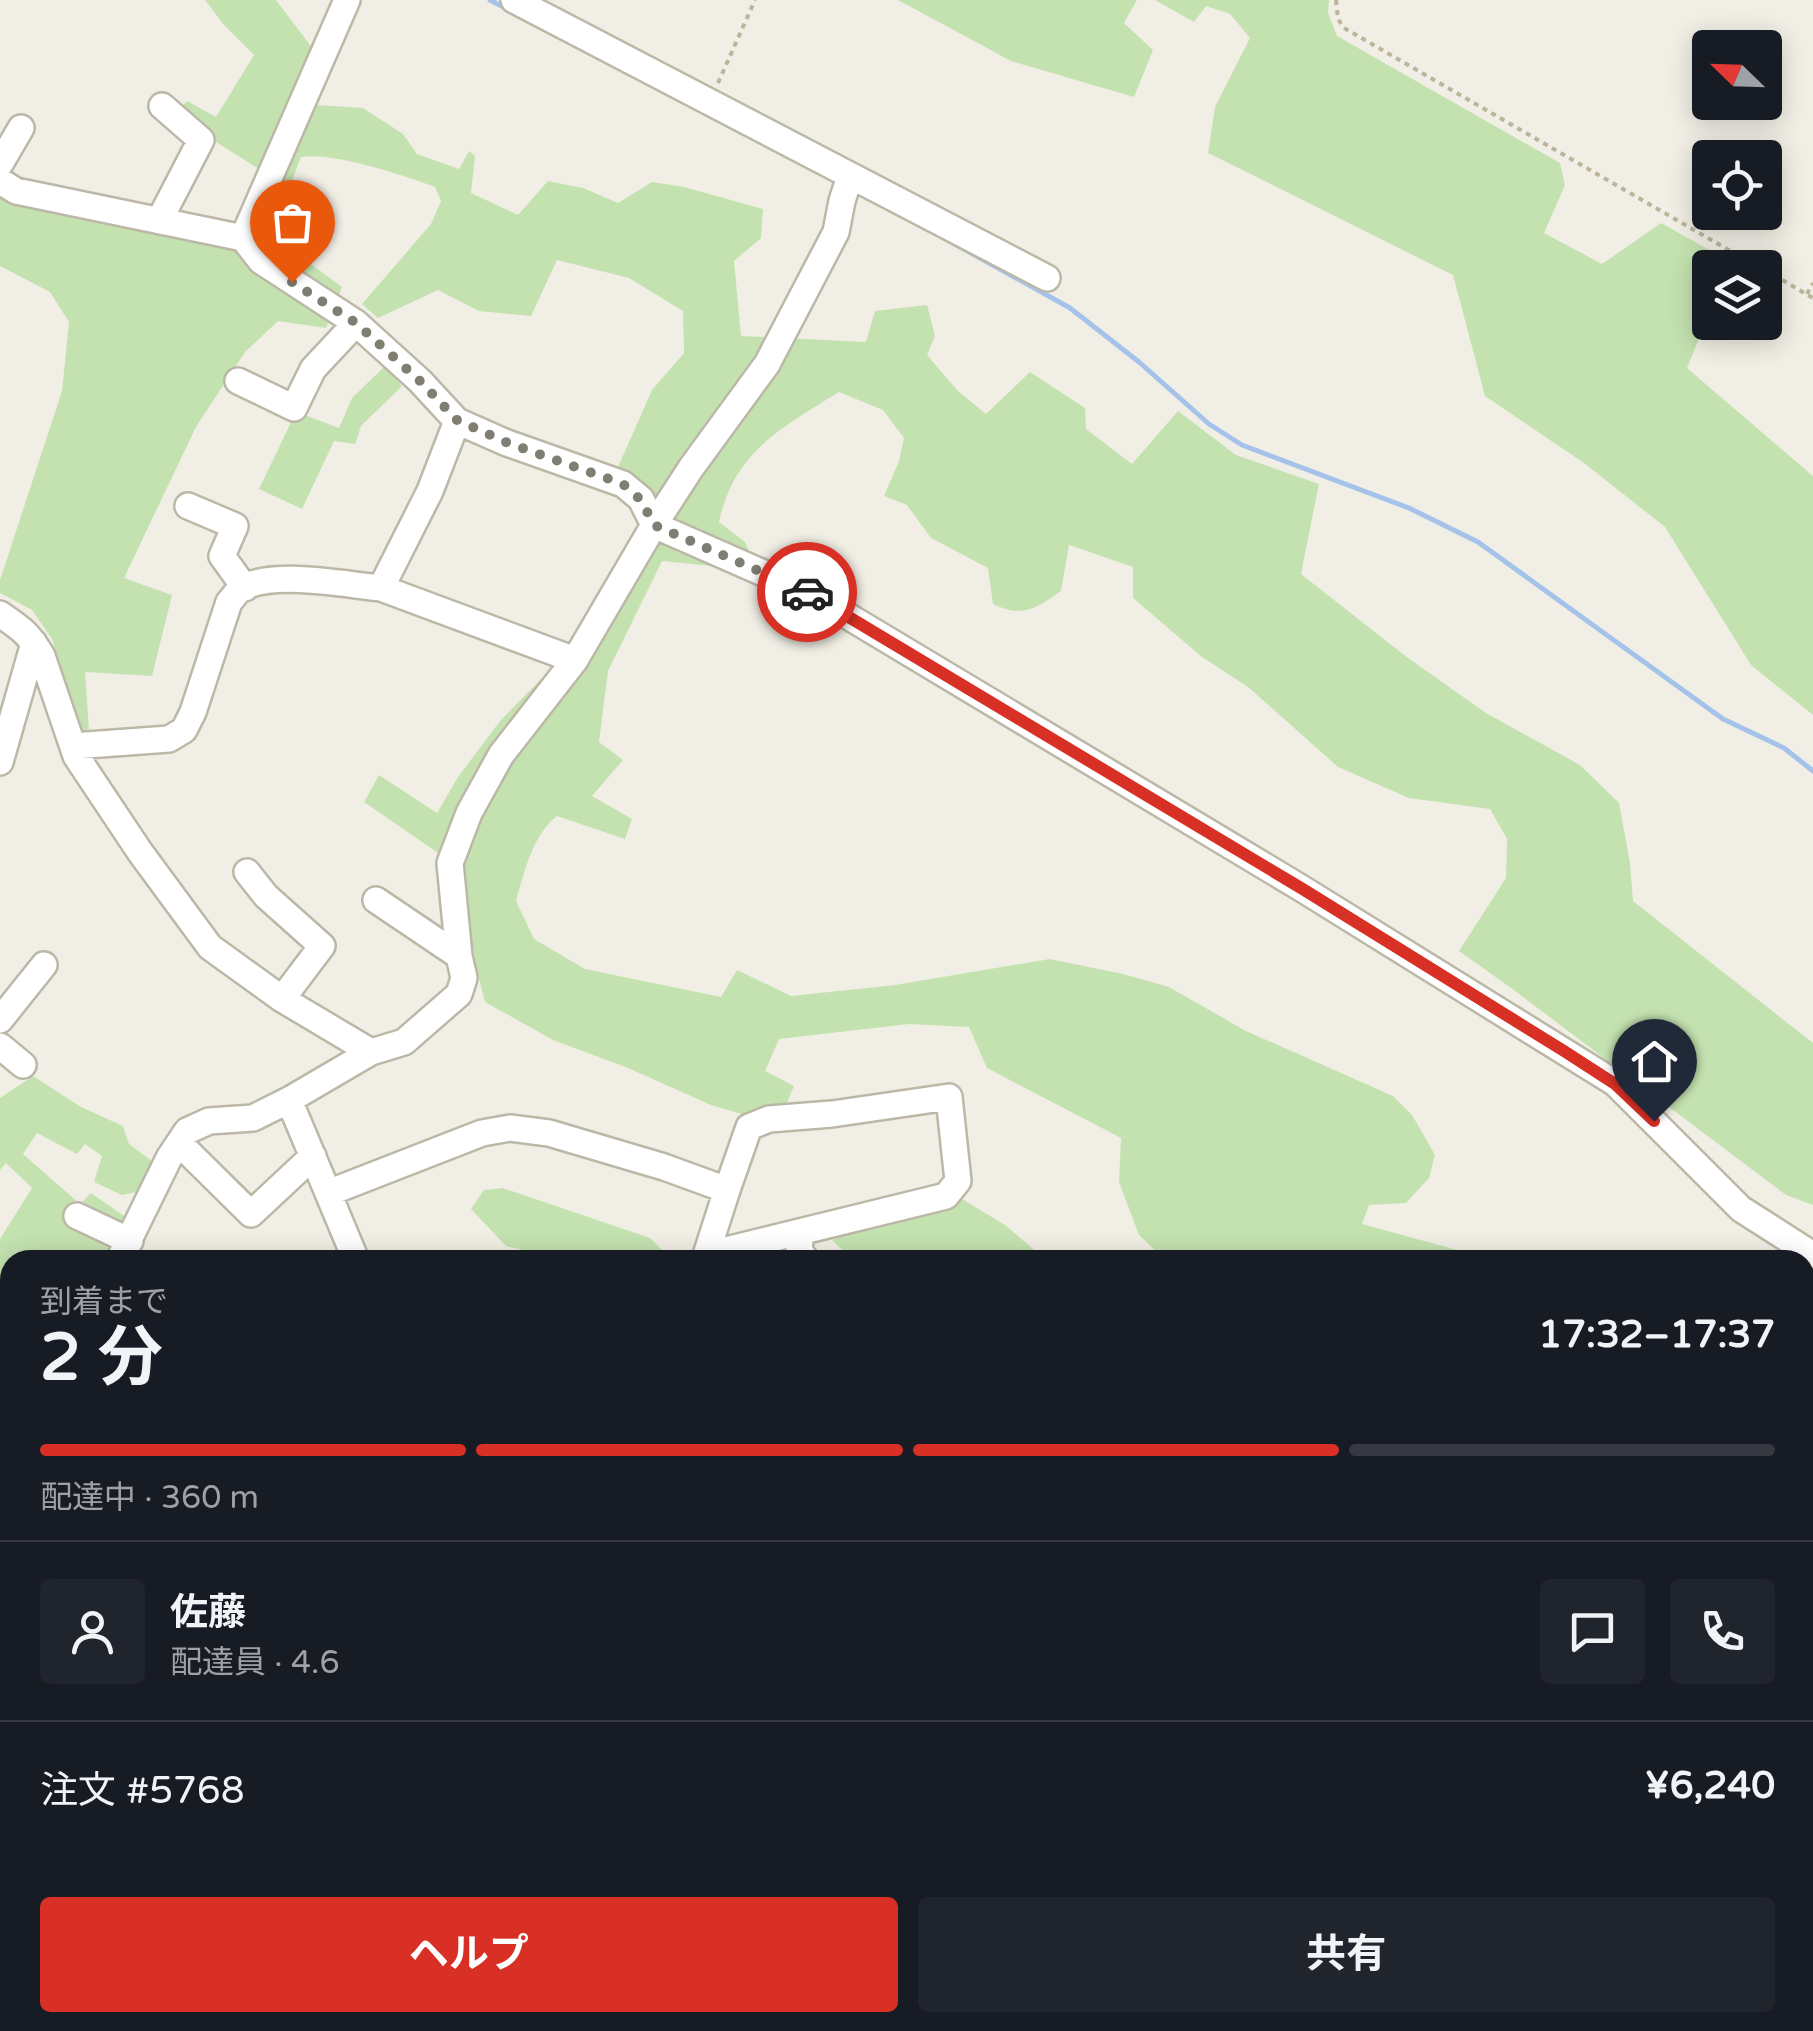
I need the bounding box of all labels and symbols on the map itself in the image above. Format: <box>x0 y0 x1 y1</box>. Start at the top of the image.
north arrow <box>1692 30 1782 120</box>
pin <box>250 180 335 283</box>
courier <box>757 542 857 642</box>
pin <box>1612 1019 1697 1122</box>

